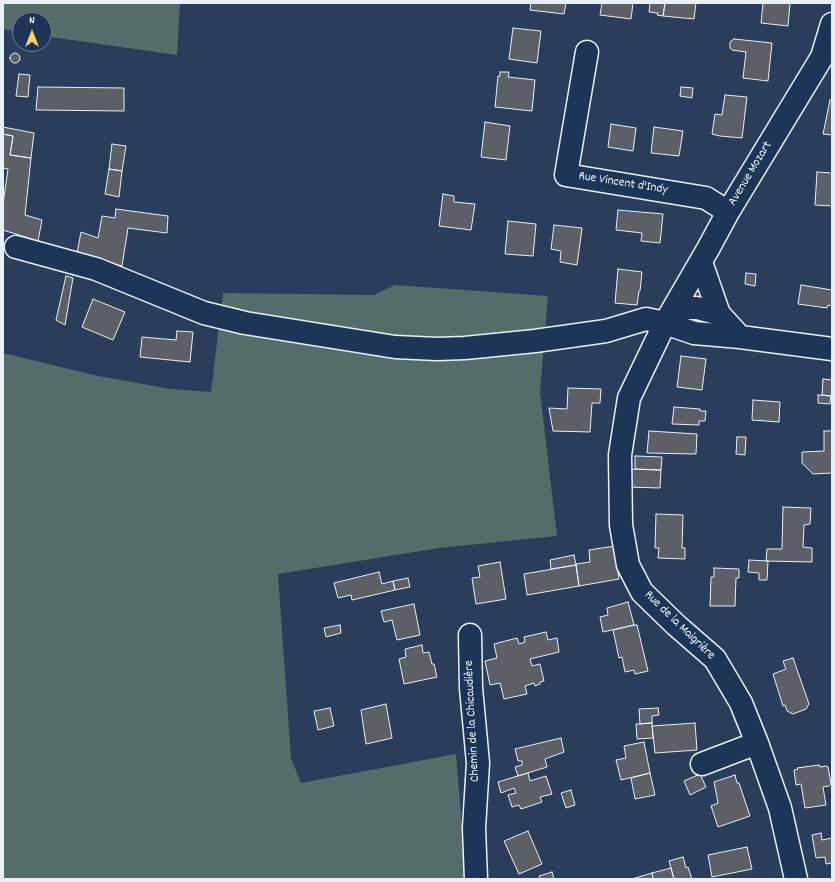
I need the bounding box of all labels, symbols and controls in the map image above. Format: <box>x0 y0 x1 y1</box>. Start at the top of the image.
north arrow <box>12 12 52 52</box>
text: N <box>29 13 35 29</box>
street label: Avenue Mozart <box>726 139 776 209</box>
street label: Rue Vincent d'Indy <box>577 169 669 199</box>
street label: Rue de la Maigrière <box>640 588 718 664</box>
street label: Chemin de la Chicaudière <box>462 660 484 782</box>

